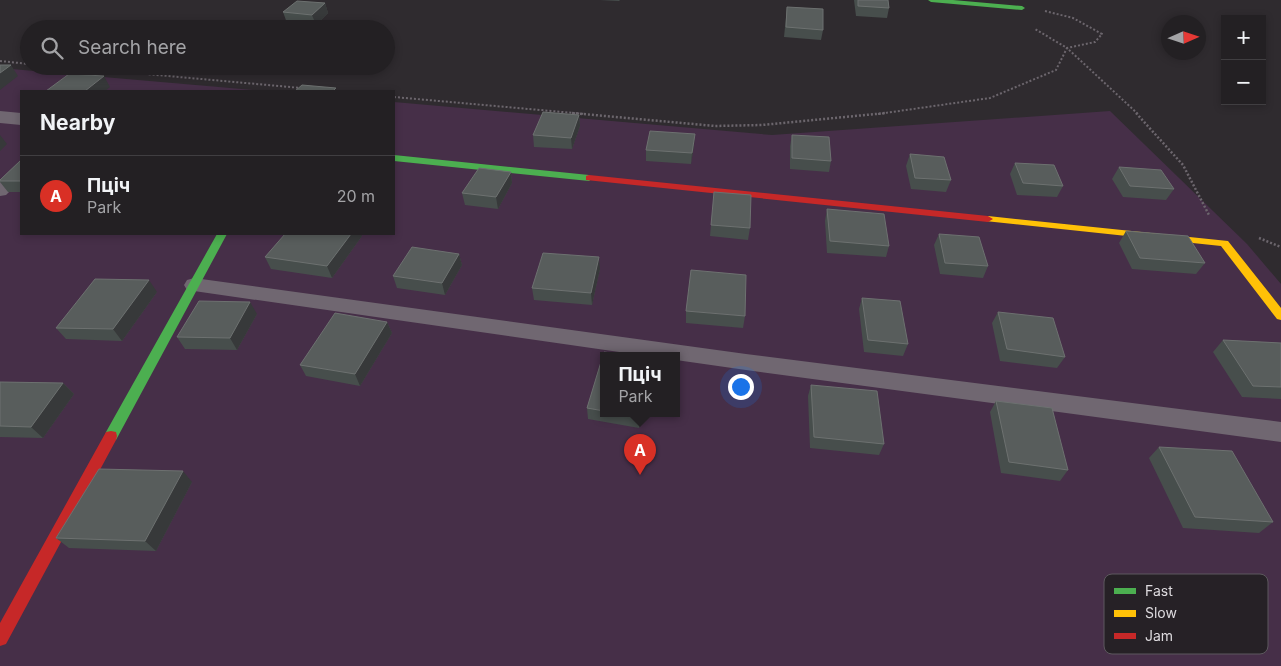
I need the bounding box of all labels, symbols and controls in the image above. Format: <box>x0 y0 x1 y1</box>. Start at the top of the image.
north arrow <box>1161 15 1206 60</box>
map controls <box>1221 15 1266 105</box>
button: + <box>1221 15 1266 60</box>
search box <box>20 20 395 75</box>
icon: search <box>38 34 66 62</box>
text: Search here <box>78 36 187 59</box>
button: − <box>1221 60 1266 105</box>
text: Nearby <box>40 110 115 135</box>
text: Пціч <box>87 174 130 197</box>
text: A <box>50 186 62 206</box>
text: 20 m <box>337 186 375 206</box>
text: Park <box>87 197 121 217</box>
popup <box>600 352 680 417</box>
text: Пціч <box>618 363 662 386</box>
your location <box>728 374 754 400</box>
text: Park <box>618 386 653 406</box>
pin: A <box>624 434 656 475</box>
legend <box>1104 574 1268 654</box>
text: Fast <box>1145 582 1173 599</box>
text: Slow <box>1145 604 1177 621</box>
text: Jam <box>1145 627 1173 644</box>

